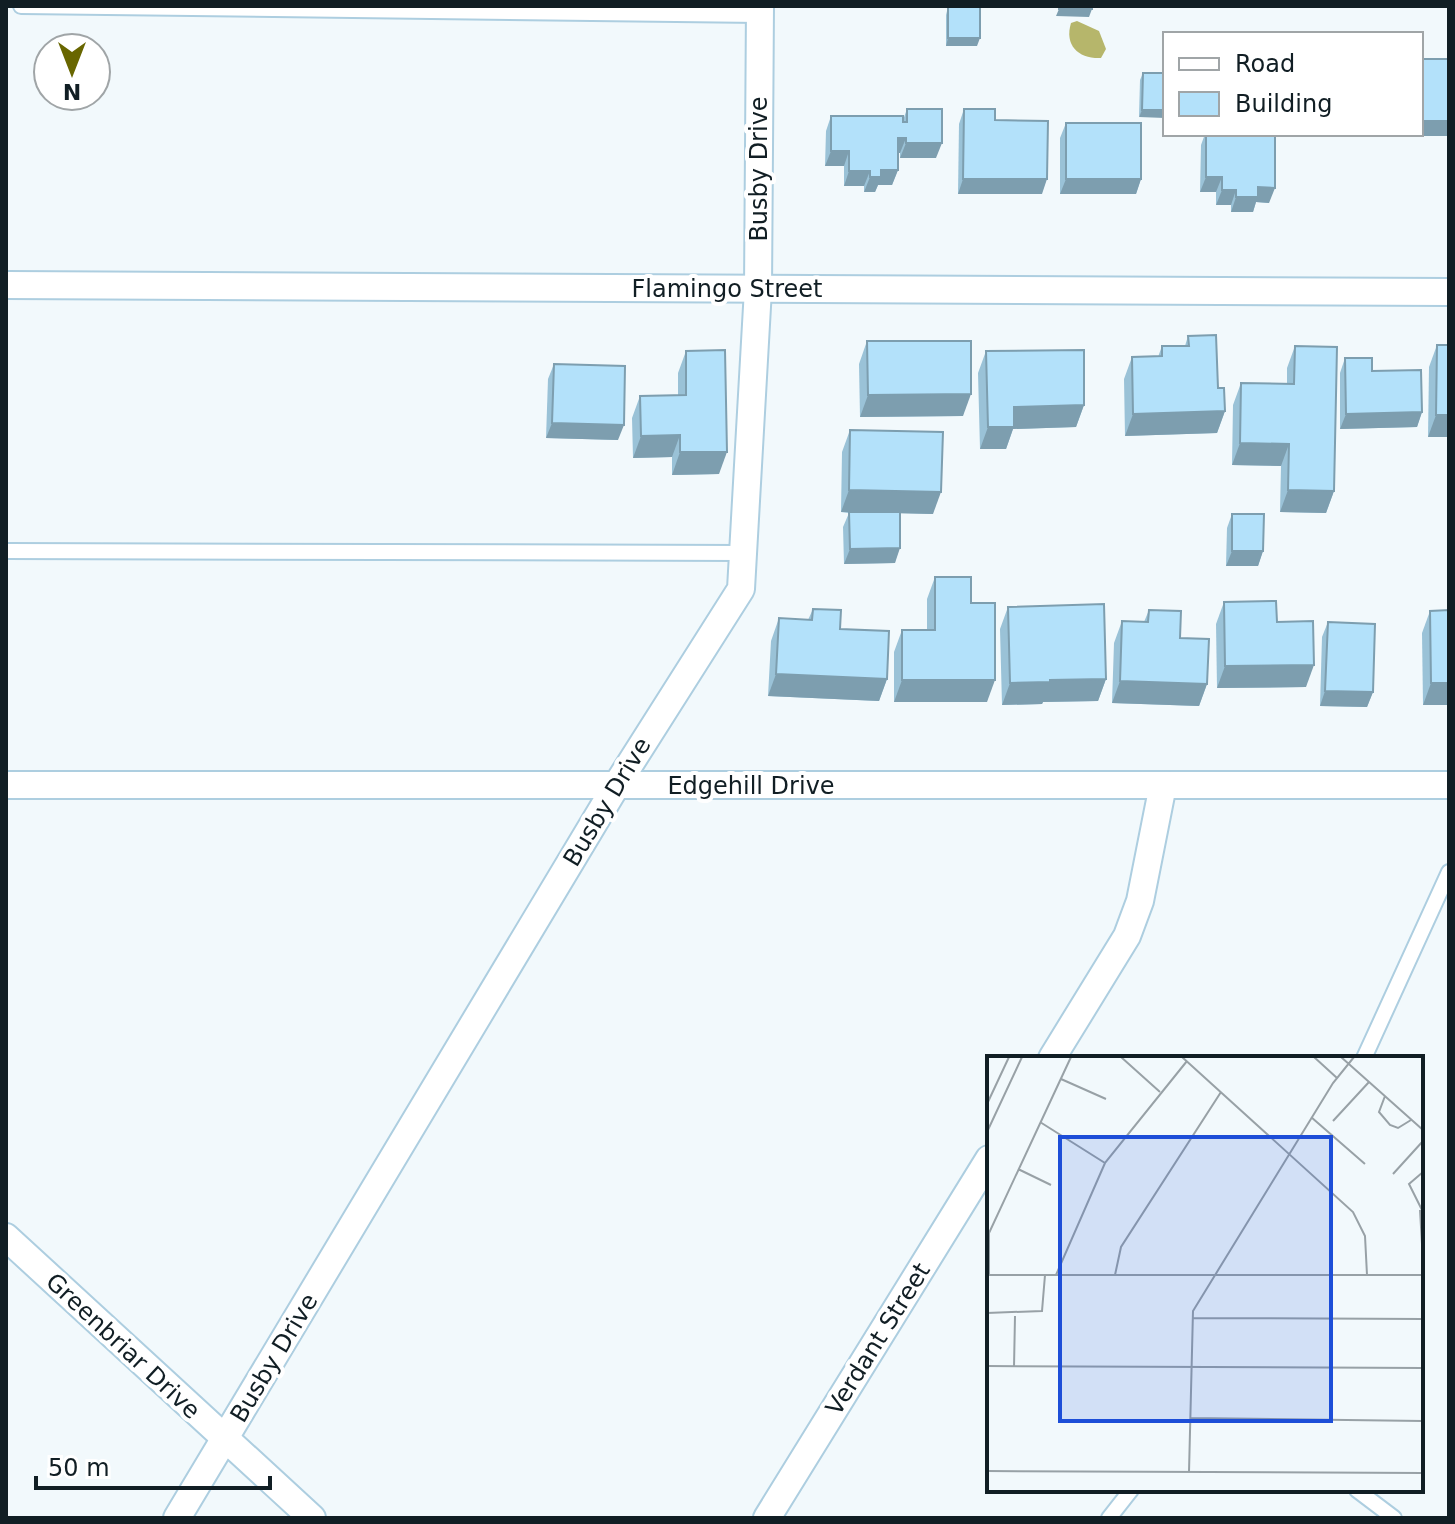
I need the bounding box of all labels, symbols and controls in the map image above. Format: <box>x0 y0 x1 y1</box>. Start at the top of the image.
north arrow <box>32 32 112 112</box>
legend <box>1163 32 1423 136</box>
text: Road <box>1235 50 1295 78</box>
text: N <box>63 79 81 104</box>
text: Building <box>1235 90 1332 118</box>
street label: Busby Drive <box>745 96 773 242</box>
street label: Flamingo Street <box>632 275 822 303</box>
street label: Busby Drive <box>558 733 656 871</box>
street label: Edgehill Drive <box>667 772 835 800</box>
inset map <box>987 1056 1423 1492</box>
street label: Verdant Street <box>820 1258 936 1420</box>
street label: Greenbriar Drive <box>40 1267 206 1425</box>
street label: Busby Drive <box>225 1289 323 1427</box>
scale bar <box>36 1440 270 1490</box>
text: 50 m <box>48 1454 110 1482</box>

